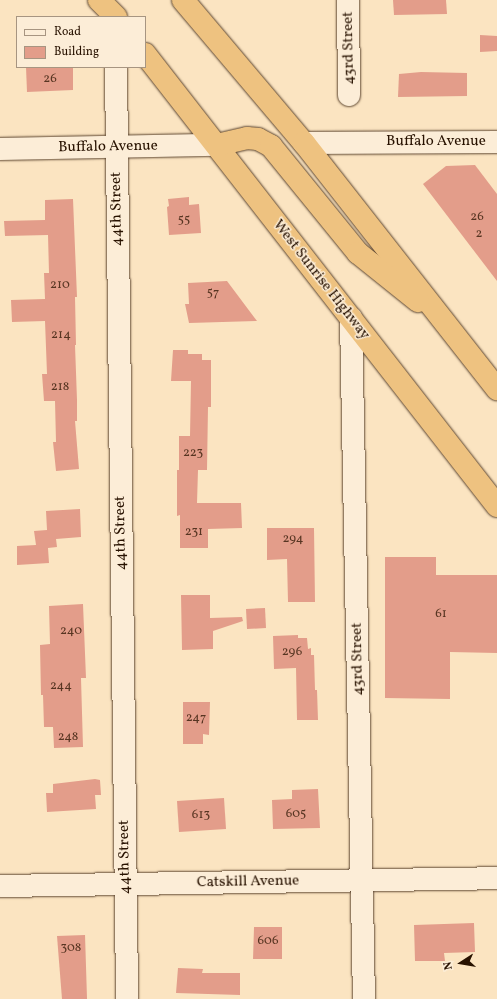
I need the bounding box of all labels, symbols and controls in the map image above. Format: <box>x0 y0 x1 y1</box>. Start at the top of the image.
street label: 43rd Street <box>339 11 359 85</box>
legend <box>16 16 146 68</box>
text: Road <box>54 24 81 40</box>
text: Building <box>54 44 99 60</box>
house number: 26 <box>43 71 57 87</box>
street label: Buffalo Avenue <box>386 133 486 151</box>
street label: Buffalo Avenue <box>58 137 158 157</box>
street label: 44th Street <box>107 172 127 246</box>
house number: 26 <box>470 209 484 225</box>
house number: 55 <box>178 212 190 228</box>
street label: West Sunrise Highway <box>269 216 373 344</box>
house number: 2 <box>476 226 482 242</box>
house number: 210 <box>50 277 70 293</box>
house number: 57 <box>207 285 219 301</box>
house number: 214 <box>51 327 71 343</box>
house number: 218 <box>51 379 69 395</box>
house number: 223 <box>183 445 203 461</box>
street label: 44th Street <box>111 496 131 570</box>
house number: 231 <box>185 524 203 540</box>
house number: 294 <box>282 531 304 547</box>
house number: 61 <box>435 606 447 622</box>
street label: 43rd Street <box>348 622 368 696</box>
house number: 240 <box>60 623 82 639</box>
house number: 296 <box>282 644 302 660</box>
house number: 244 <box>50 678 72 694</box>
house number: 247 <box>186 710 206 726</box>
house number: 248 <box>58 729 78 745</box>
house number: 605 <box>286 806 306 822</box>
house number: 613 <box>192 807 210 823</box>
street label: 44th Street <box>115 820 135 894</box>
street label: Catskill Avenue <box>197 872 299 892</box>
house number: 606 <box>257 933 279 949</box>
house number: 308 <box>61 940 81 956</box>
north arrow <box>441 943 481 983</box>
text: N <box>441 960 457 971</box>

